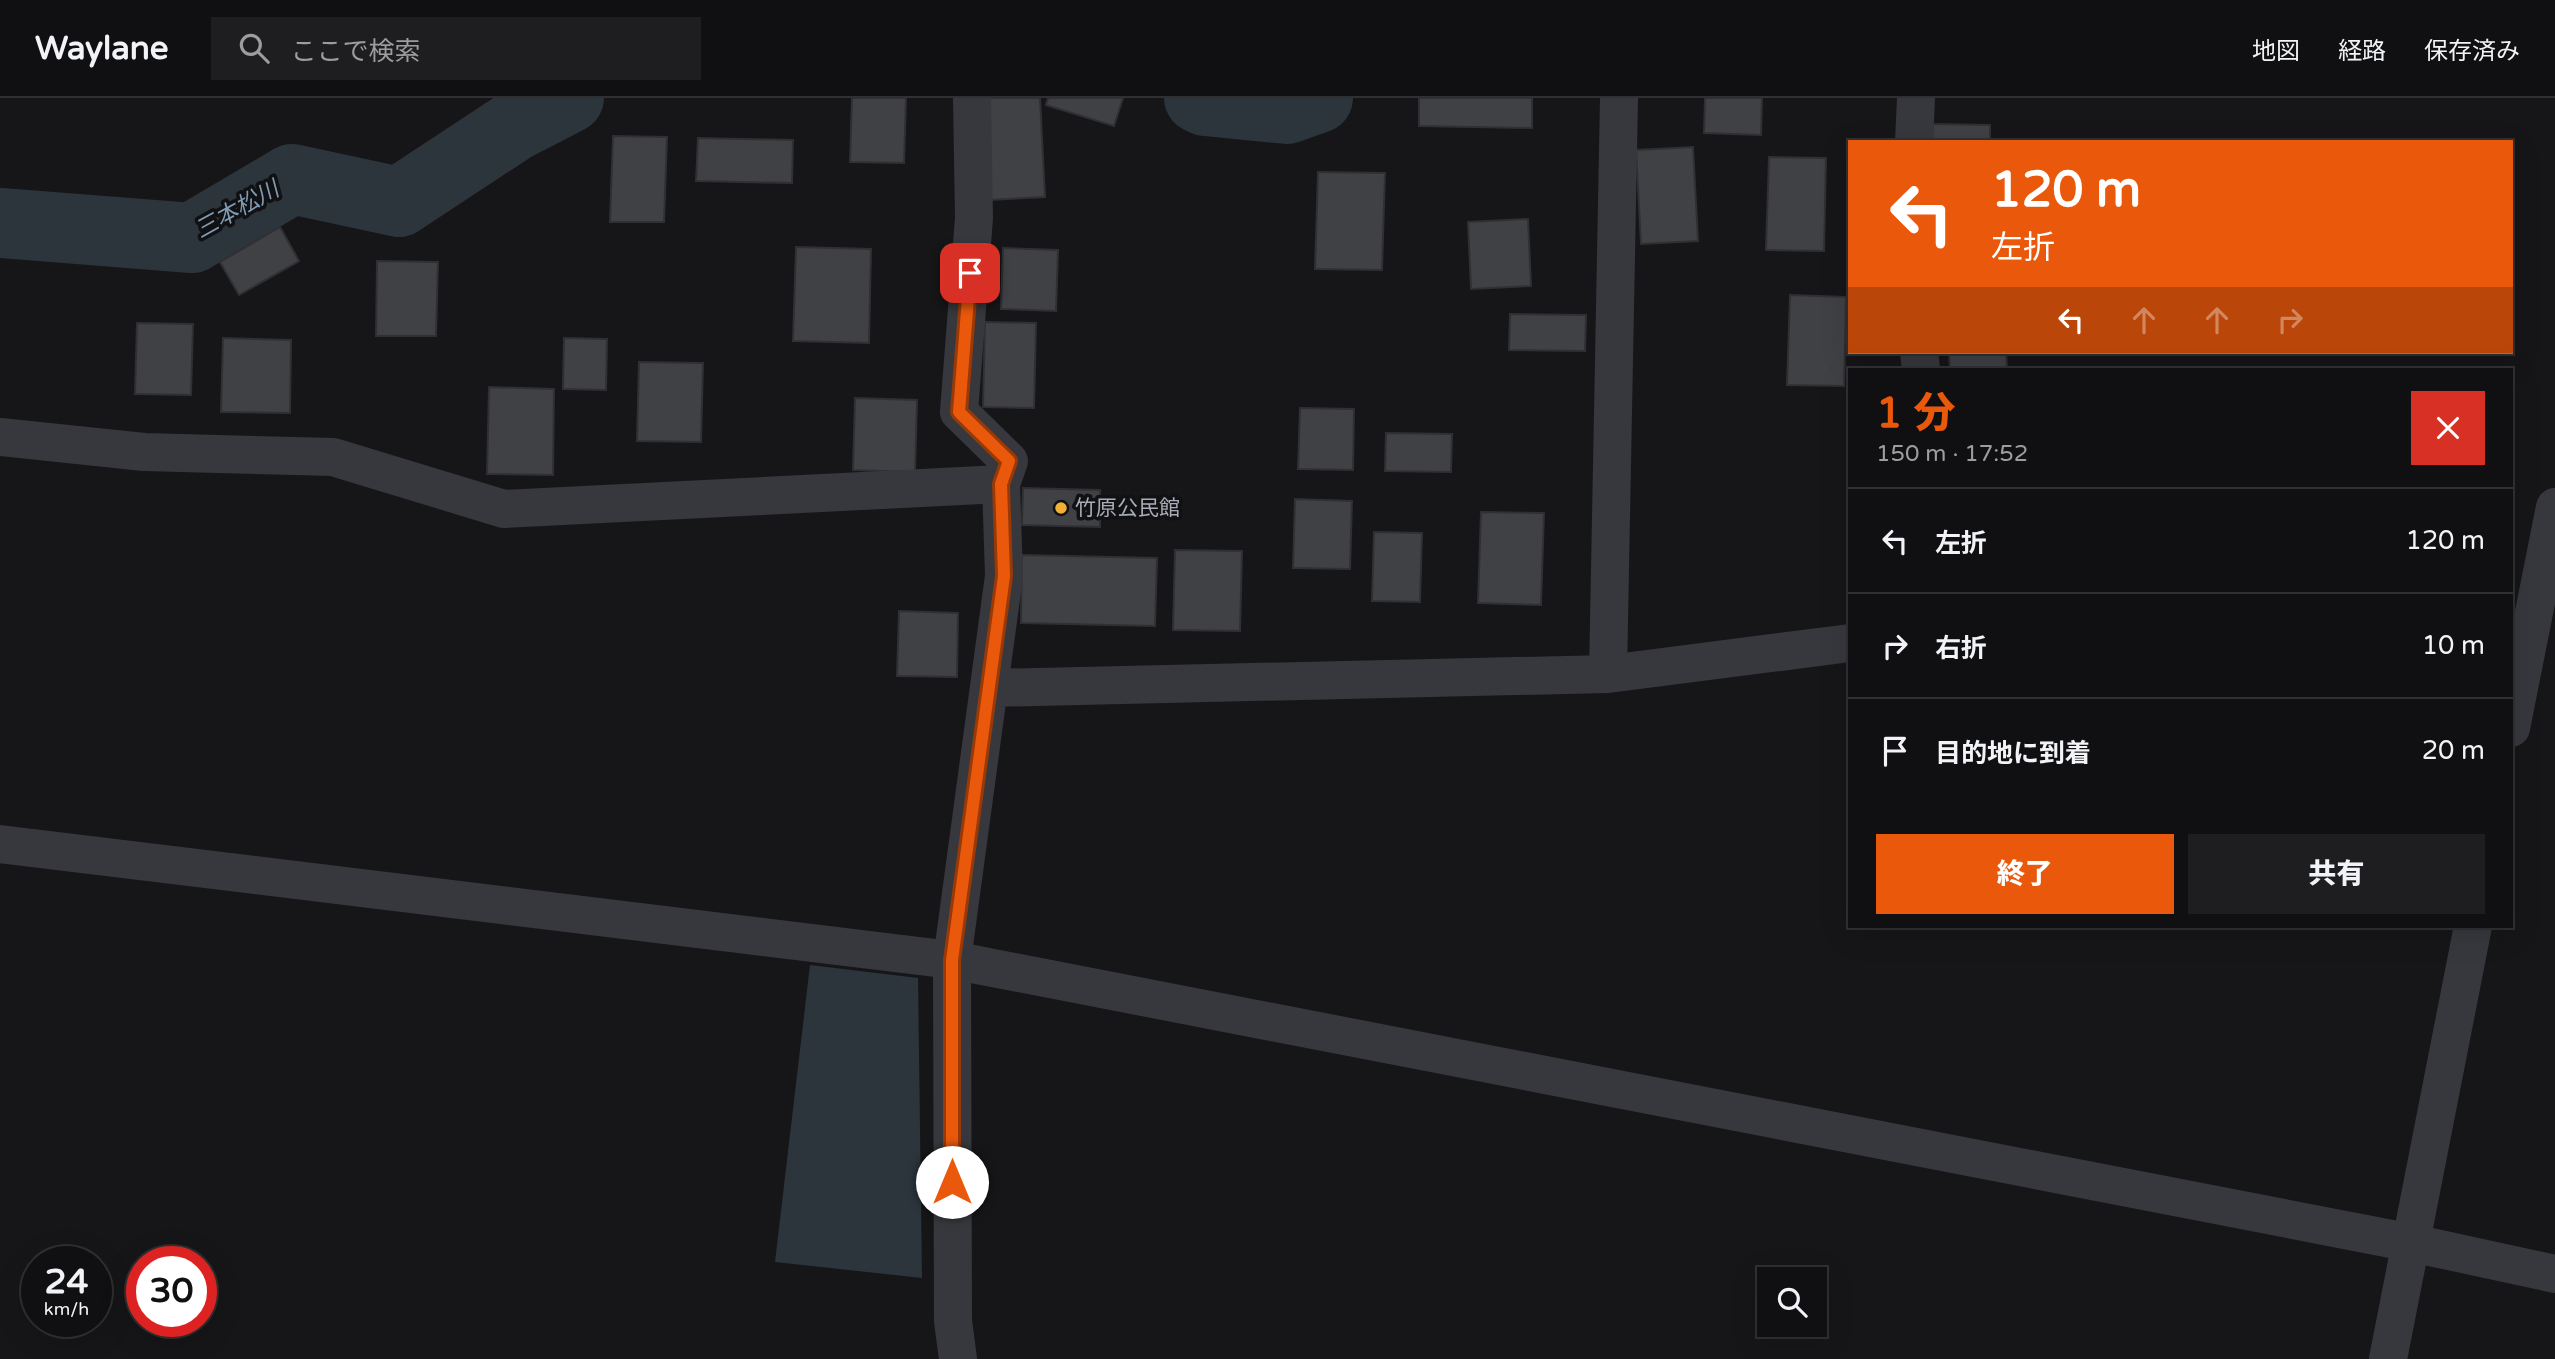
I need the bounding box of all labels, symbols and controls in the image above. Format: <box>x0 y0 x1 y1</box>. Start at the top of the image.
search box <box>211 17 701 80</box>
text: Waylane <box>35 29 169 68</box>
icon: search <box>235 29 273 67</box>
text: ここで検索 <box>291 36 421 67</box>
text: 地図 <box>2252 37 2300 66</box>
text: 経路 <box>2338 37 2386 66</box>
text: 保存済み <box>2424 37 2520 66</box>
text: 120 m <box>1991 161 2141 220</box>
icon: left <box>1876 168 1967 259</box>
water label: 三本松川 <box>190 174 287 245</box>
text: 左折 <box>1991 229 2055 267</box>
pin <box>940 243 1000 303</box>
icon: arrive <box>951 254 989 292</box>
icon: left <box>2052 301 2090 339</box>
icon: ahead <box>2125 301 2163 339</box>
icon: ahead <box>2198 301 2236 339</box>
icon: right <box>2271 301 2309 339</box>
text: 1 分 <box>1876 388 1955 439</box>
button: close <box>2411 391 2485 465</box>
text: 150 m · 17:52 <box>1876 440 2028 468</box>
place label: 竹原公民館 <box>1075 496 1180 521</box>
marker: 竹原公民館 <box>1053 500 1069 516</box>
icon: left <box>1876 522 1914 560</box>
text: 120 m <box>2405 525 2485 556</box>
text: 左折 <box>1935 528 1987 559</box>
icon: right <box>1876 627 1914 665</box>
text: 10 m <box>2422 630 2485 661</box>
text: 右折 <box>1935 633 1987 664</box>
icon: arrive <box>1876 732 1914 770</box>
text: 20 m <box>2422 735 2485 766</box>
text: 目的地に到着 <box>1935 738 2091 769</box>
button: 終了 <box>1876 834 2174 914</box>
button: 共有 <box>2188 834 2485 914</box>
position arrow <box>915 1145 989 1219</box>
speed limit sign: 30 <box>126 1246 217 1337</box>
text: 24 <box>45 1261 88 1303</box>
map controls <box>1757 1267 1827 1337</box>
button: search <box>1757 1267 1827 1337</box>
text: km/h <box>44 1298 89 1320</box>

